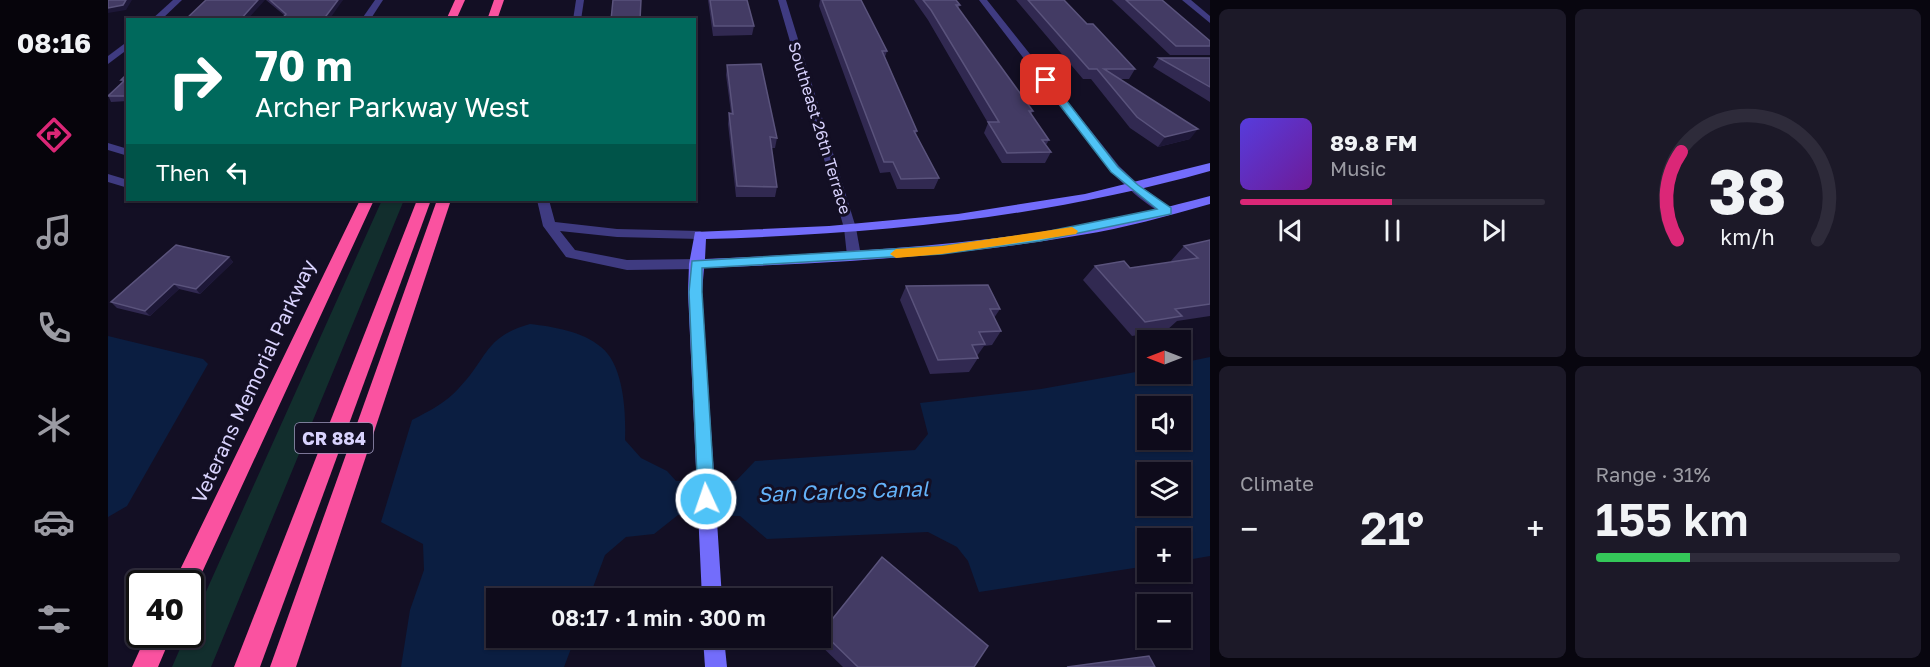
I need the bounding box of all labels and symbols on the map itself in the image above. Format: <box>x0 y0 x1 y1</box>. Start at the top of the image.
street label: Southeast 26th Terrace <box>784 39 856 217</box>
pin <box>1020 54 1071 105</box>
street label: Veterans Memorial Parkway <box>186 255 320 507</box>
north arrow <box>1137 330 1191 384</box>
road number: CR 884 <box>295 423 373 453</box>
position arrow <box>674 467 738 531</box>
water label: San Carlos Canal <box>757 475 930 507</box>
speed limit sign: 40 <box>126 570 204 648</box>

